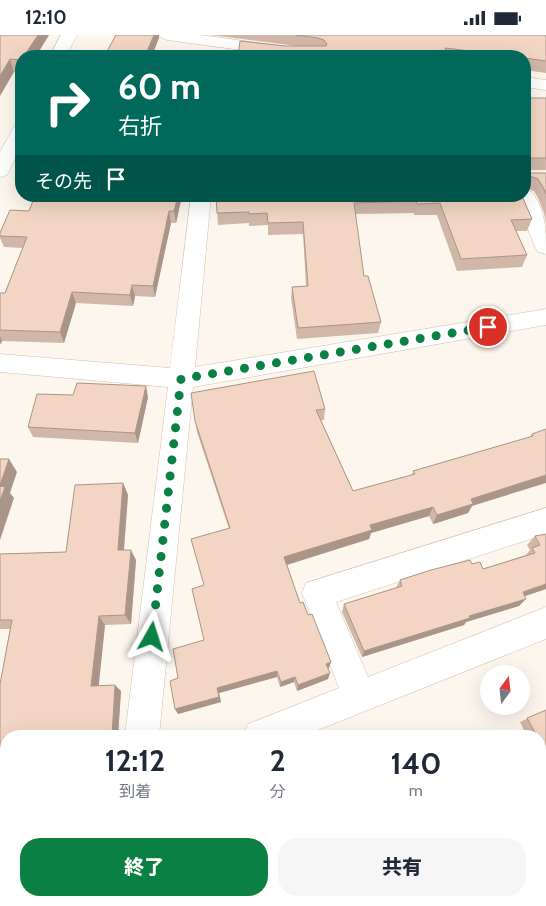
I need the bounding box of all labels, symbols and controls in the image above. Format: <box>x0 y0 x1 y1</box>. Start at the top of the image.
text: 12:10 <box>25 6 67 29</box>
text: 60 m <box>118 65 201 108</box>
icon: right <box>35 70 100 135</box>
text: 右折 <box>118 113 162 140</box>
icon: arrive <box>102 165 130 193</box>
text: その先 <box>35 170 92 193</box>
pin <box>467 306 509 348</box>
icon: arrive <box>474 313 502 341</box>
position arrow <box>125 610 177 662</box>
north arrow <box>480 665 530 715</box>
map controls <box>480 665 530 715</box>
text: 12:12 <box>105 742 165 779</box>
text: 2 <box>270 742 286 779</box>
text: 140 <box>390 745 441 782</box>
text: m <box>409 781 423 800</box>
text: 到着 <box>119 782 151 801</box>
text: 分 <box>270 782 286 801</box>
button: 終了 <box>20 838 268 896</box>
button: 共有 <box>278 838 526 896</box>

